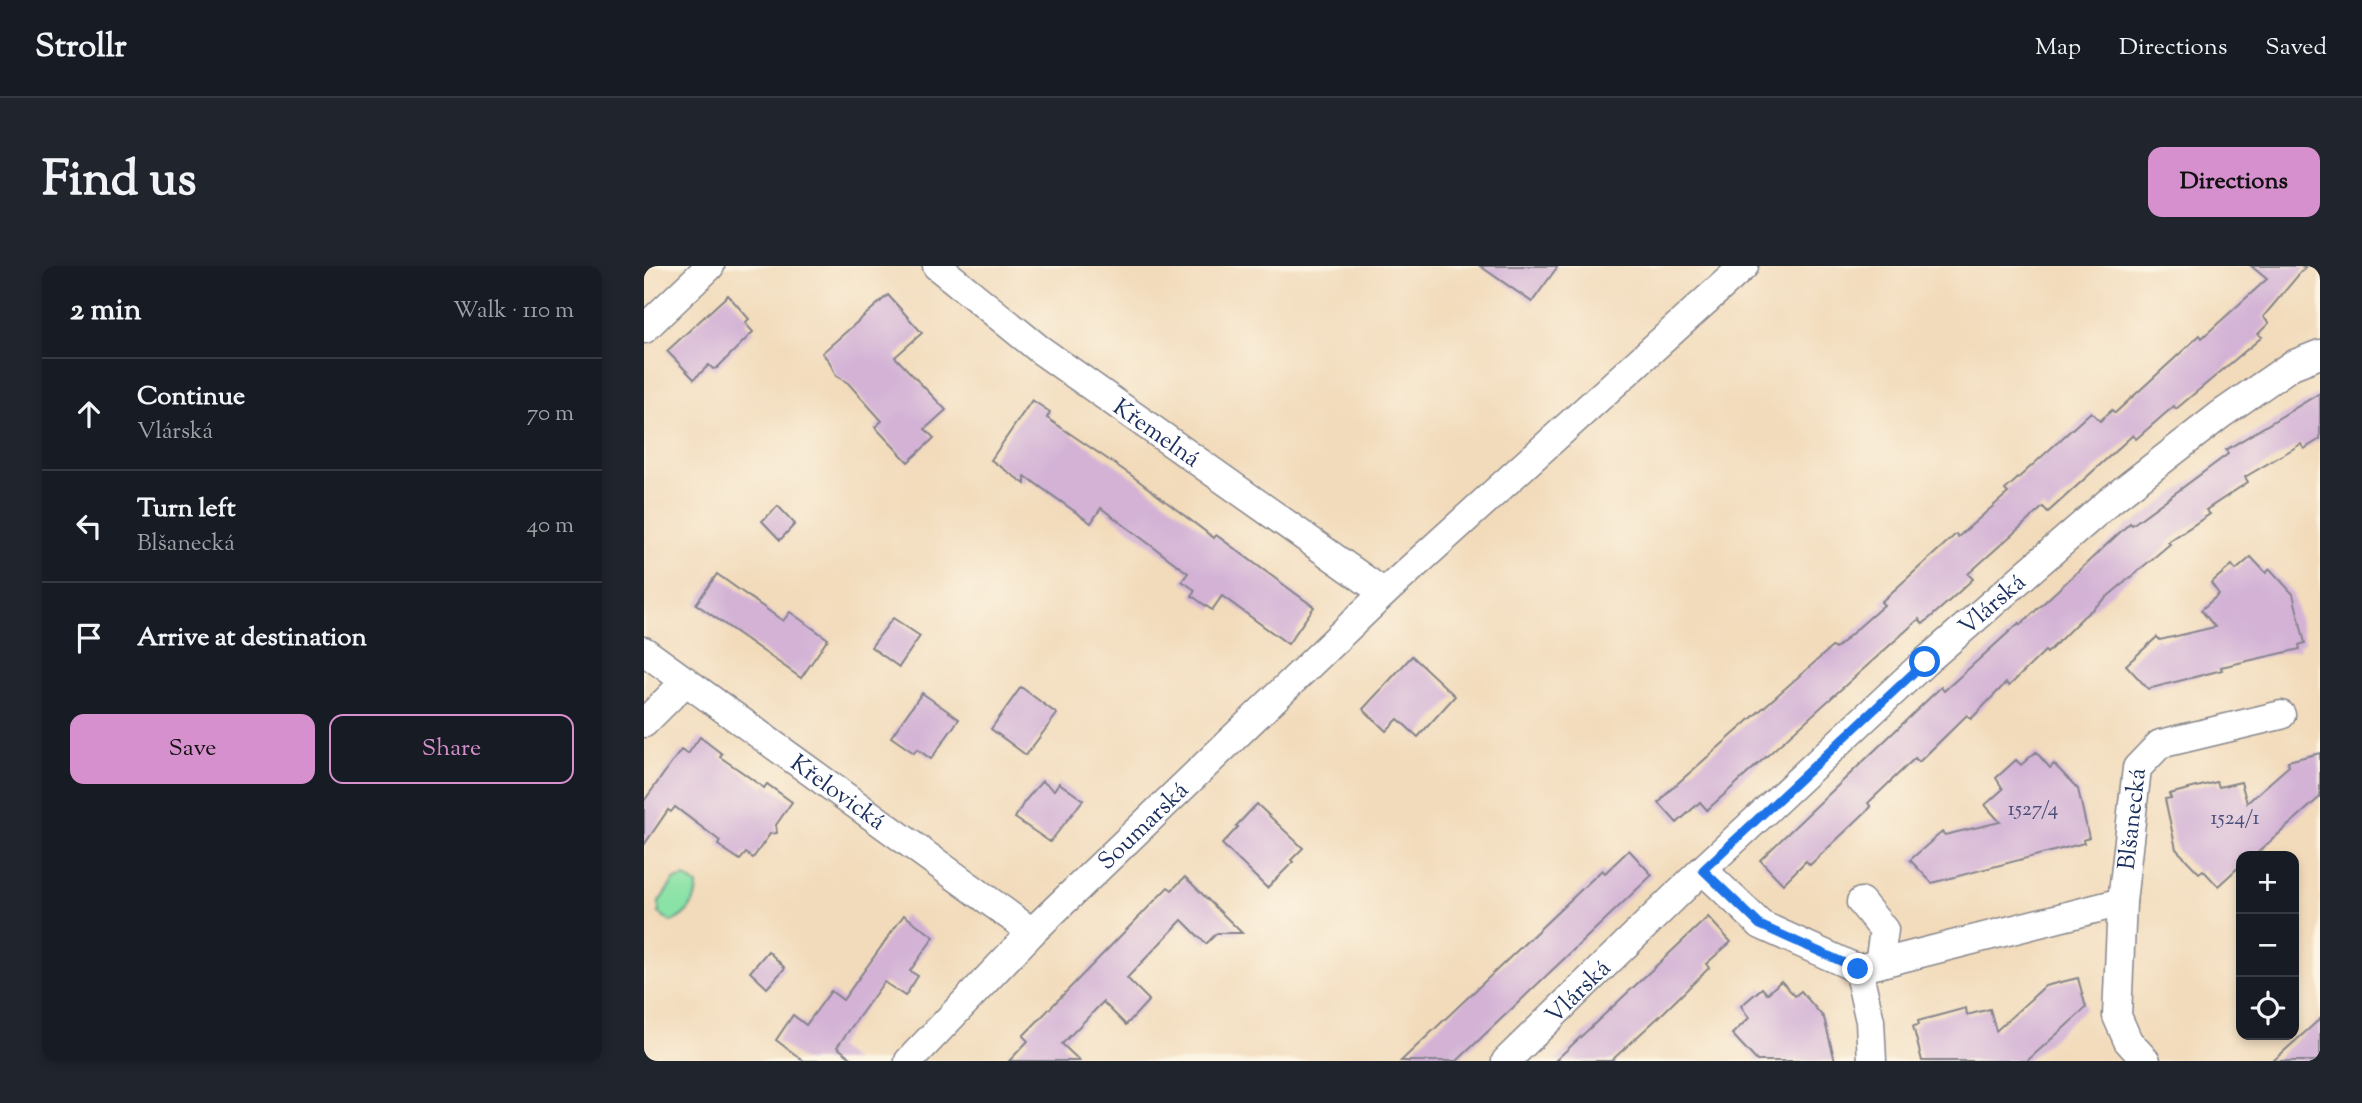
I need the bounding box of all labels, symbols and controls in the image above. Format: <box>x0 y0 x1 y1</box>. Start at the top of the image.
text: Strollr <box>35 24 127 72</box>
text: Map <box>2035 31 2081 65</box>
text: Directions <box>2119 31 2227 65</box>
text: Saved <box>2265 31 2327 65</box>
text: Find us <box>42 147 196 217</box>
button: Directions <box>2148 147 2320 217</box>
text: 2 min <box>70 290 142 333</box>
text: Walk · 110 m <box>453 295 574 328</box>
text: Continue <box>137 379 245 416</box>
street label: Křemelná <box>1105 391 1206 477</box>
icon: ahead <box>70 395 108 433</box>
text: 70 m <box>527 398 574 431</box>
text: Vlárská <box>137 416 213 449</box>
text: Turn left <box>137 491 236 528</box>
icon: left <box>70 507 108 545</box>
text: 40 m <box>527 510 574 543</box>
text: Blšanecká <box>137 528 235 561</box>
street label: Vlárská <box>1952 567 2034 644</box>
icon: arrive <box>70 619 108 657</box>
text: Arrive at destination <box>137 620 367 657</box>
route start <box>1909 646 1940 677</box>
button: Save <box>70 714 315 784</box>
button: Share <box>329 714 574 784</box>
street label: Křelovická <box>783 747 892 839</box>
street label: Blšanecká <box>2111 766 2156 872</box>
street label: Soumarská <box>1091 775 1197 879</box>
house number: 1527/4 <box>2008 795 2058 825</box>
house number: 1524/1 <box>2210 804 2260 834</box>
map controls <box>2236 851 2299 1040</box>
button: + <box>2236 851 2299 914</box>
button: − <box>2236 914 2299 977</box>
street label: Vlárská <box>1539 953 1619 1033</box>
route end <box>1842 953 1873 984</box>
button: locate <box>2236 977 2299 1040</box>

